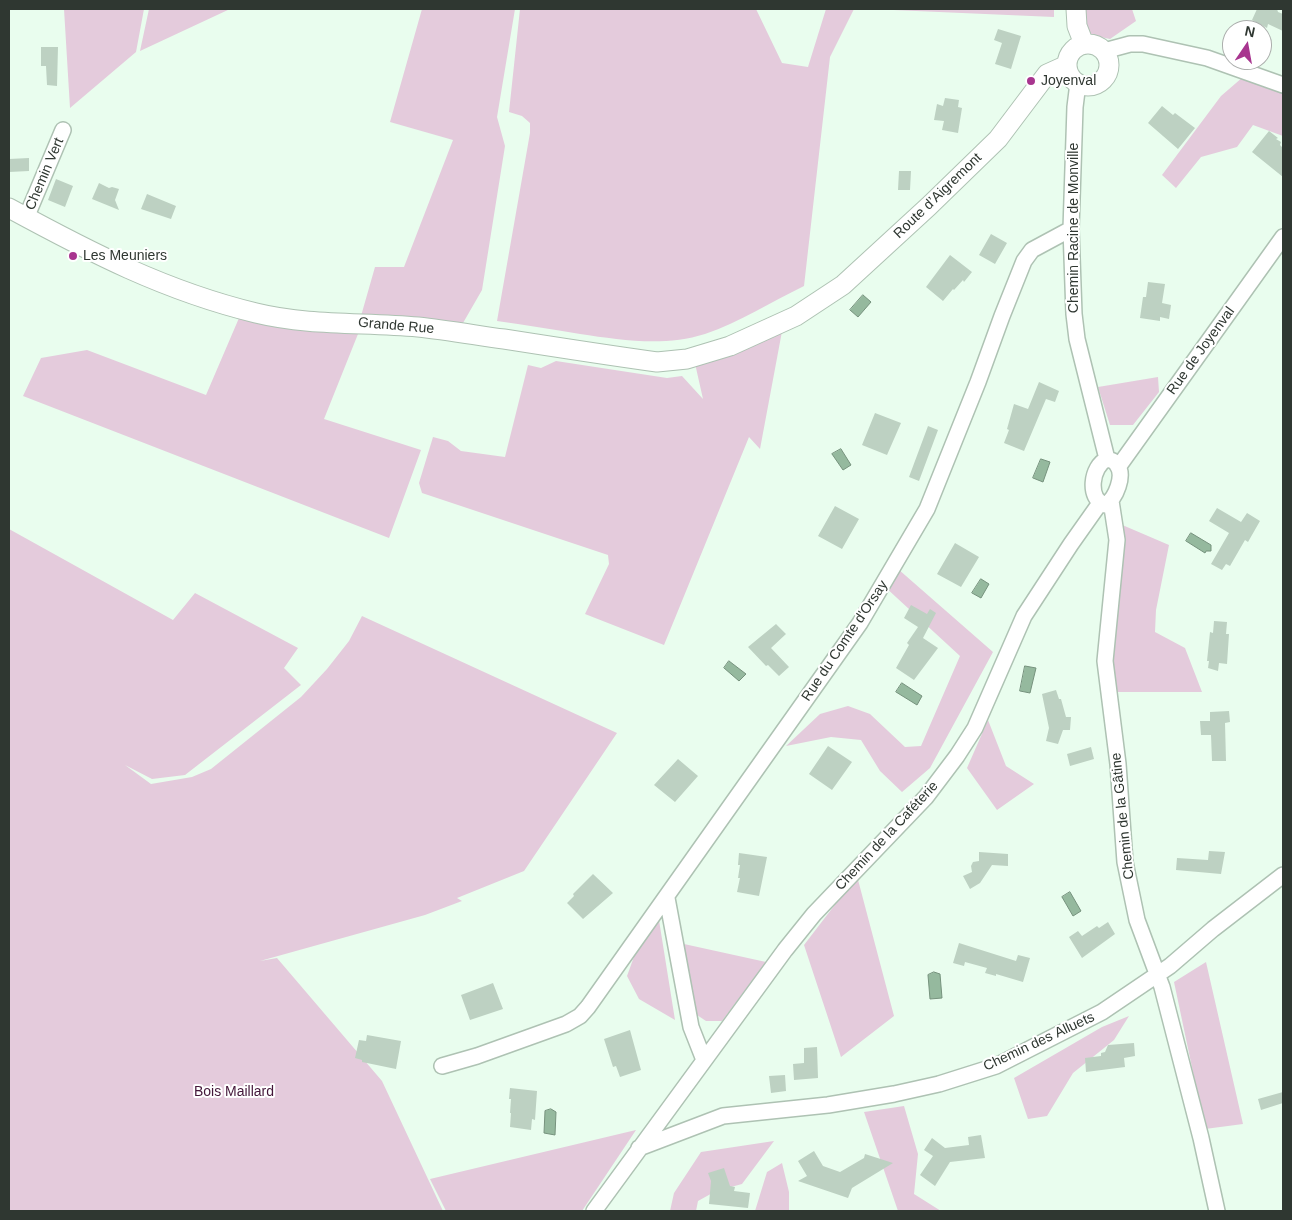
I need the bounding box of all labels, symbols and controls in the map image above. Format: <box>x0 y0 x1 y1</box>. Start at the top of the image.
north arrow <box>1222 20 1272 70</box>
text: N <box>1243 22 1257 40</box>
place label: Joyenval <box>1041 73 1096 89</box>
marker: Joyenval <box>1025 75 1037 87</box>
street label: Chemin Vert <box>22 135 68 213</box>
street label: Chemin Racine de Monville <box>1066 143 1082 313</box>
street label: Route d’Aigremont <box>890 150 986 242</box>
place label: Les Meuniers <box>83 248 167 264</box>
marker: Les Meuniers <box>67 250 79 262</box>
street label: Rue de Joyenval <box>1164 304 1238 398</box>
street label: Grande Rue <box>357 314 435 338</box>
street label: Rue du Comte d'Orsay <box>798 577 892 705</box>
street label: Chemin de la Gâtine <box>1108 752 1138 880</box>
street label: Chemin de la Caféterie <box>832 778 942 894</box>
street label: Chemin des Alluets <box>981 1009 1097 1075</box>
park label: Bois Maillard <box>194 1084 274 1100</box>

